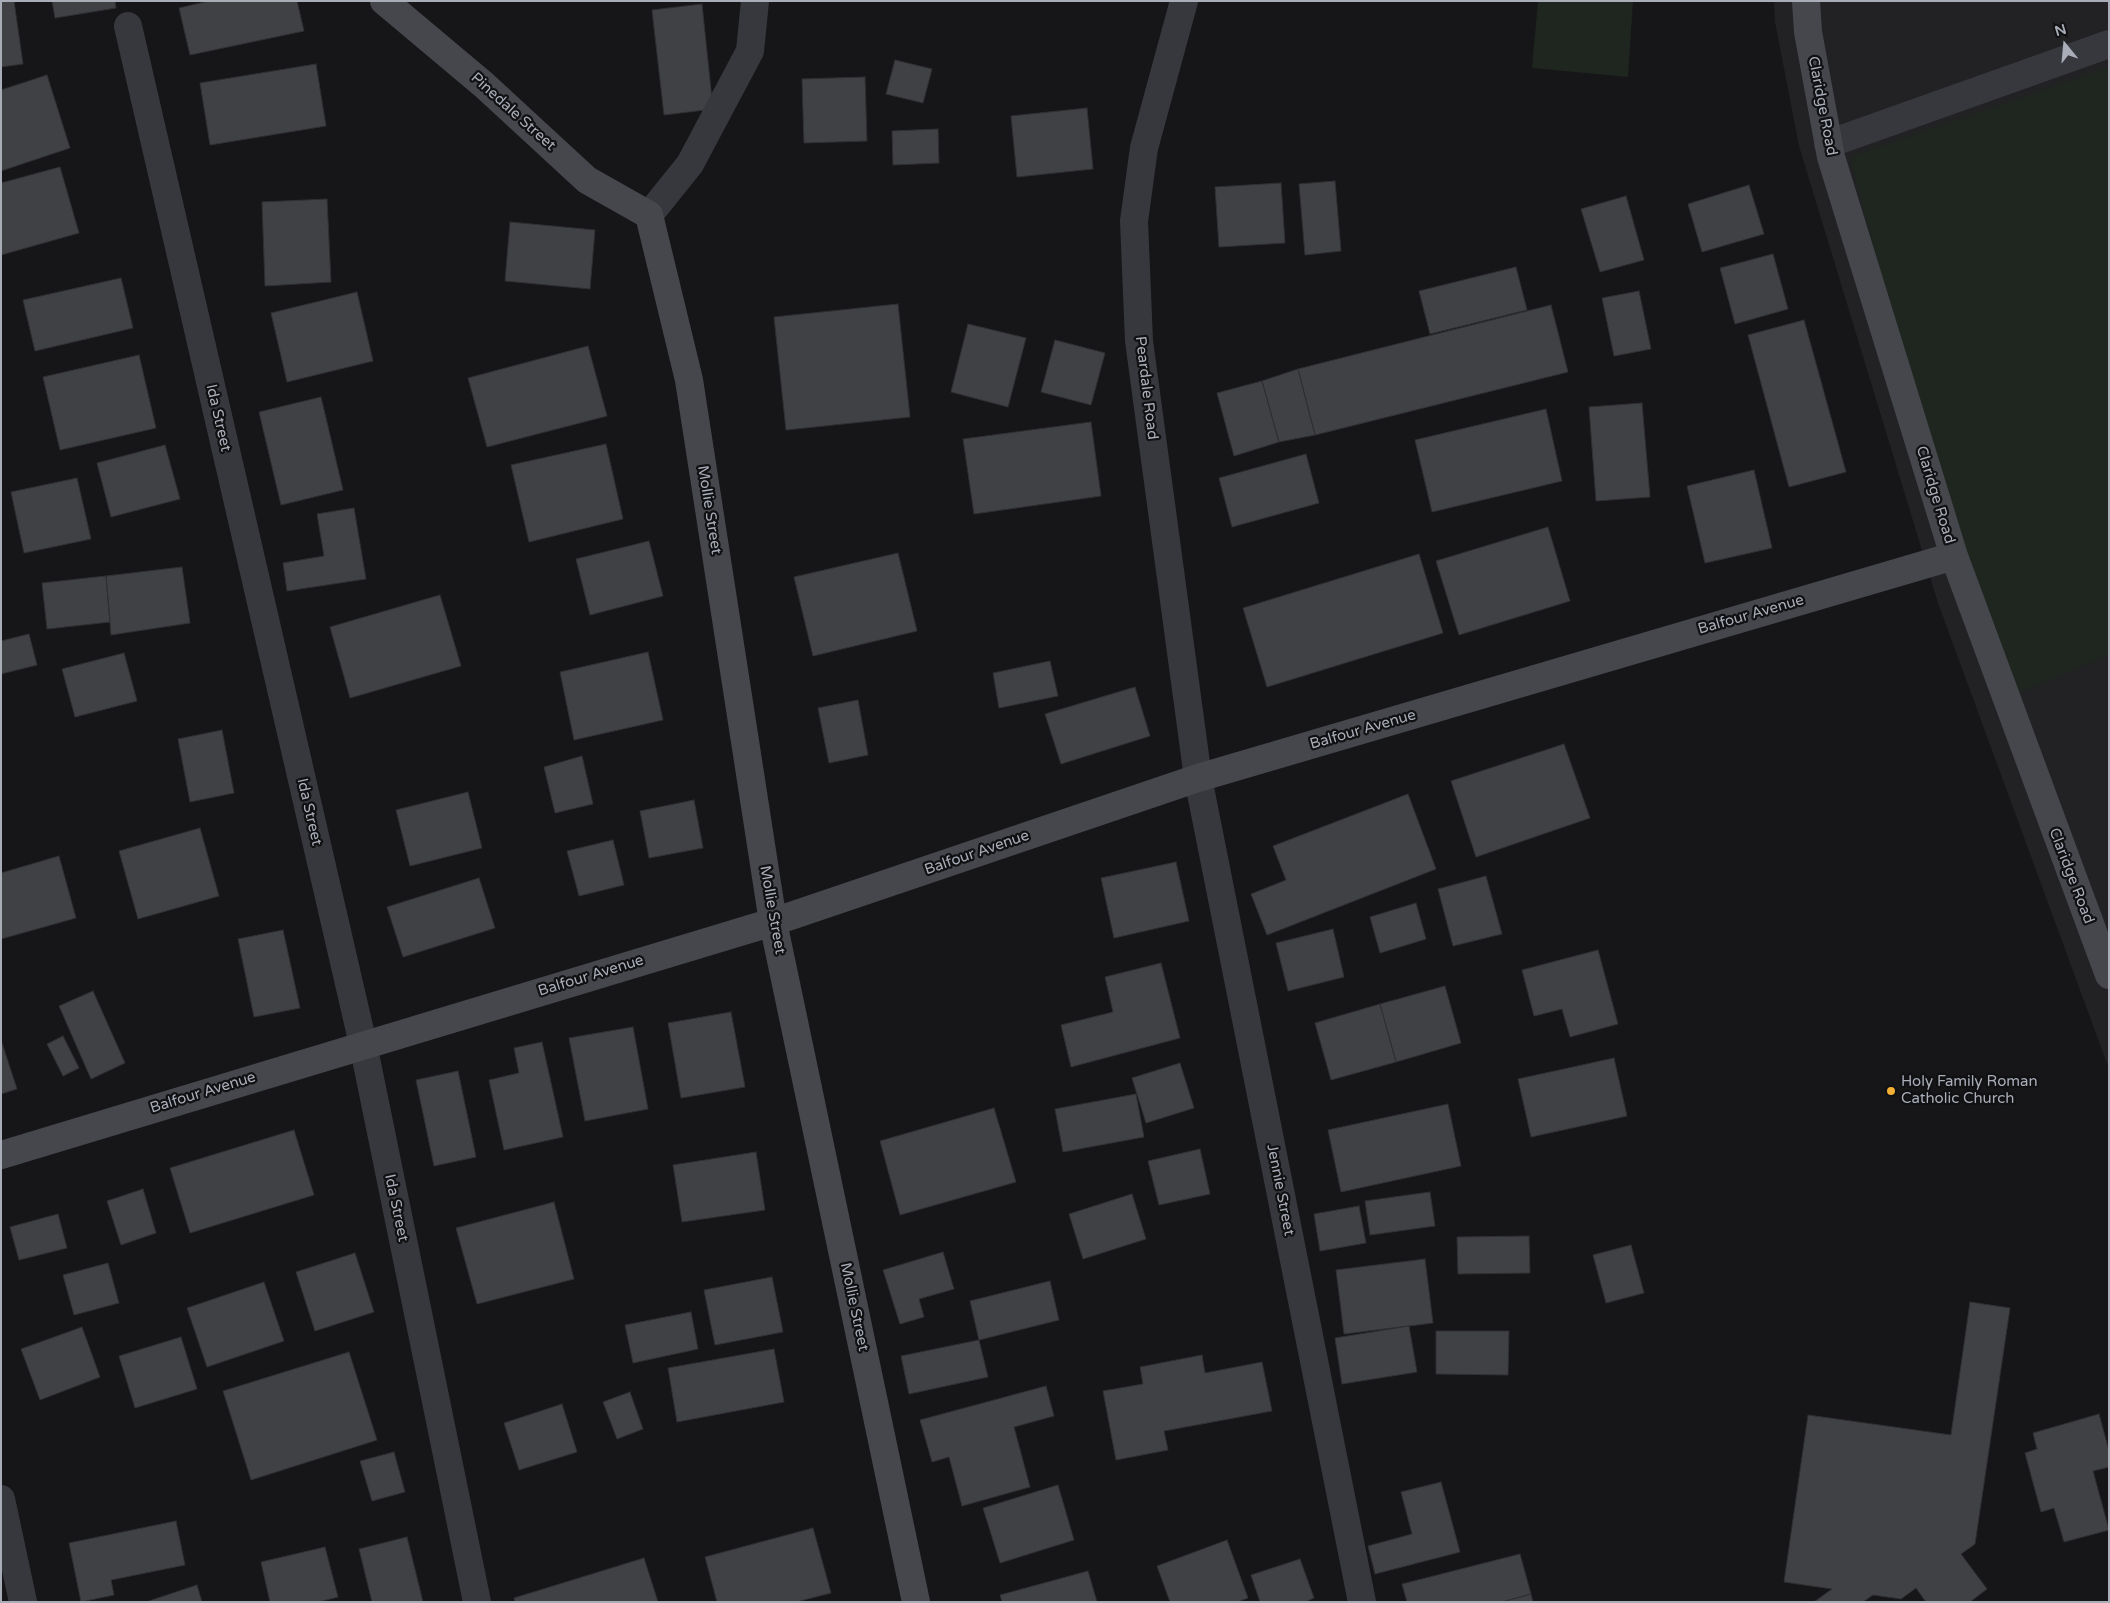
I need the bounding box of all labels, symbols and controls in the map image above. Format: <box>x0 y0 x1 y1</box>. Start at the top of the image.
north arrow <box>2040 20 2090 70</box>
text: N <box>2053 20 2068 40</box>
street label: Claridge Road <box>1804 55 1840 157</box>
street label: Pinedale Street <box>467 69 559 155</box>
street label: Peardale Road <box>1131 335 1161 441</box>
street label: Ida Street <box>202 382 234 454</box>
street label: Claridge Road <box>1912 444 1958 546</box>
street label: Mollie Street <box>693 464 725 556</box>
street label: Balfour Avenue <box>1696 591 1806 639</box>
street label: Balfour Avenue <box>1308 706 1418 754</box>
street label: Ida Street <box>293 776 325 848</box>
street label: Claridge Road <box>2044 826 2098 926</box>
street label: Balfour Avenue <box>922 827 1032 879</box>
street label: Mollie Street <box>755 864 789 956</box>
street label: Balfour Avenue <box>536 951 646 1001</box>
street label: Balfour Avenue <box>148 1068 258 1118</box>
place label: Holy Family Roman Catholic Church <box>1901 1073 2038 1108</box>
marker: Holy Family Roman Catholic Church <box>1885 1085 1897 1097</box>
street label: Jennie Street <box>1262 1143 1298 1237</box>
street label: Ida Street <box>380 1173 412 1243</box>
street label: Mollie Street <box>836 1261 872 1353</box>

